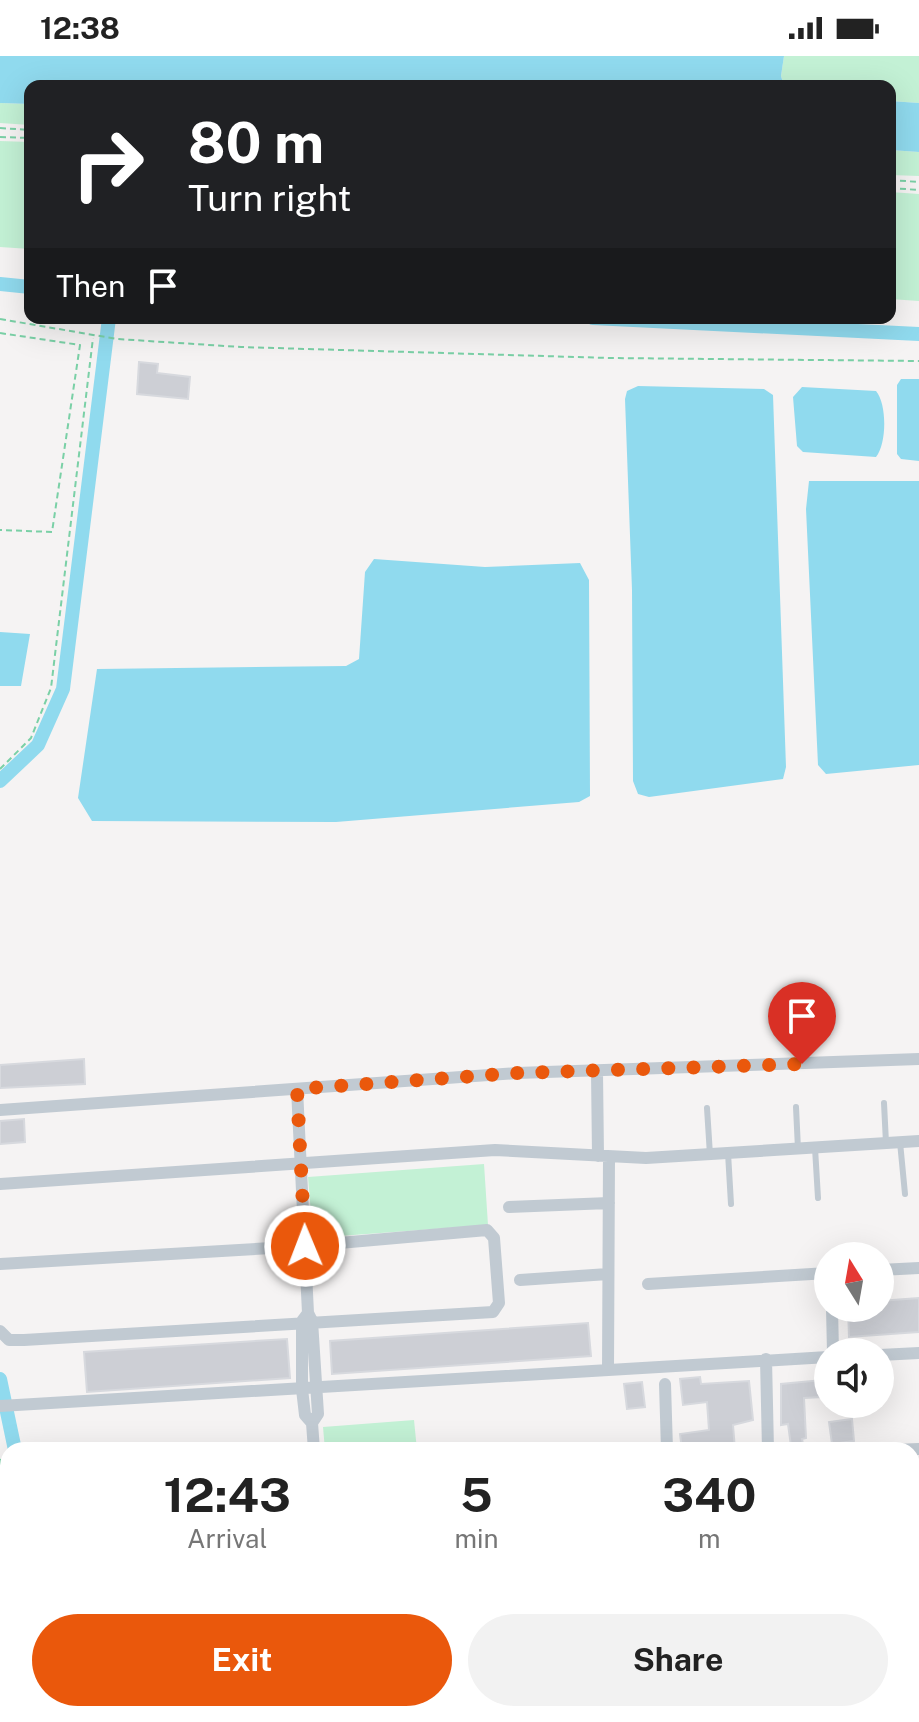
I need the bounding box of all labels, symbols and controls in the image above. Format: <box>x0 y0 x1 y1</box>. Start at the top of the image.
text: 12:38 <box>40 10 120 46</box>
text: 80 m <box>188 110 324 176</box>
icon: right <box>56 112 160 216</box>
text: Turn right <box>188 177 351 219</box>
icon: arrive <box>141 264 185 308</box>
text: Then <box>56 268 125 304</box>
pin <box>768 982 836 1064</box>
icon: arrive <box>780 994 824 1038</box>
position arrow <box>263 1204 347 1288</box>
north arrow <box>814 1242 894 1322</box>
map controls <box>814 1242 894 1418</box>
button: sound <box>814 1338 894 1418</box>
text: 12:43 <box>164 1466 291 1523</box>
text: 5 <box>460 1466 493 1523</box>
text: 340 <box>662 1466 756 1523</box>
text: Arrival <box>187 1523 267 1554</box>
text: min <box>454 1523 499 1554</box>
text: m <box>698 1523 721 1554</box>
button: Exit <box>32 1614 452 1706</box>
button: Share <box>468 1614 888 1706</box>

